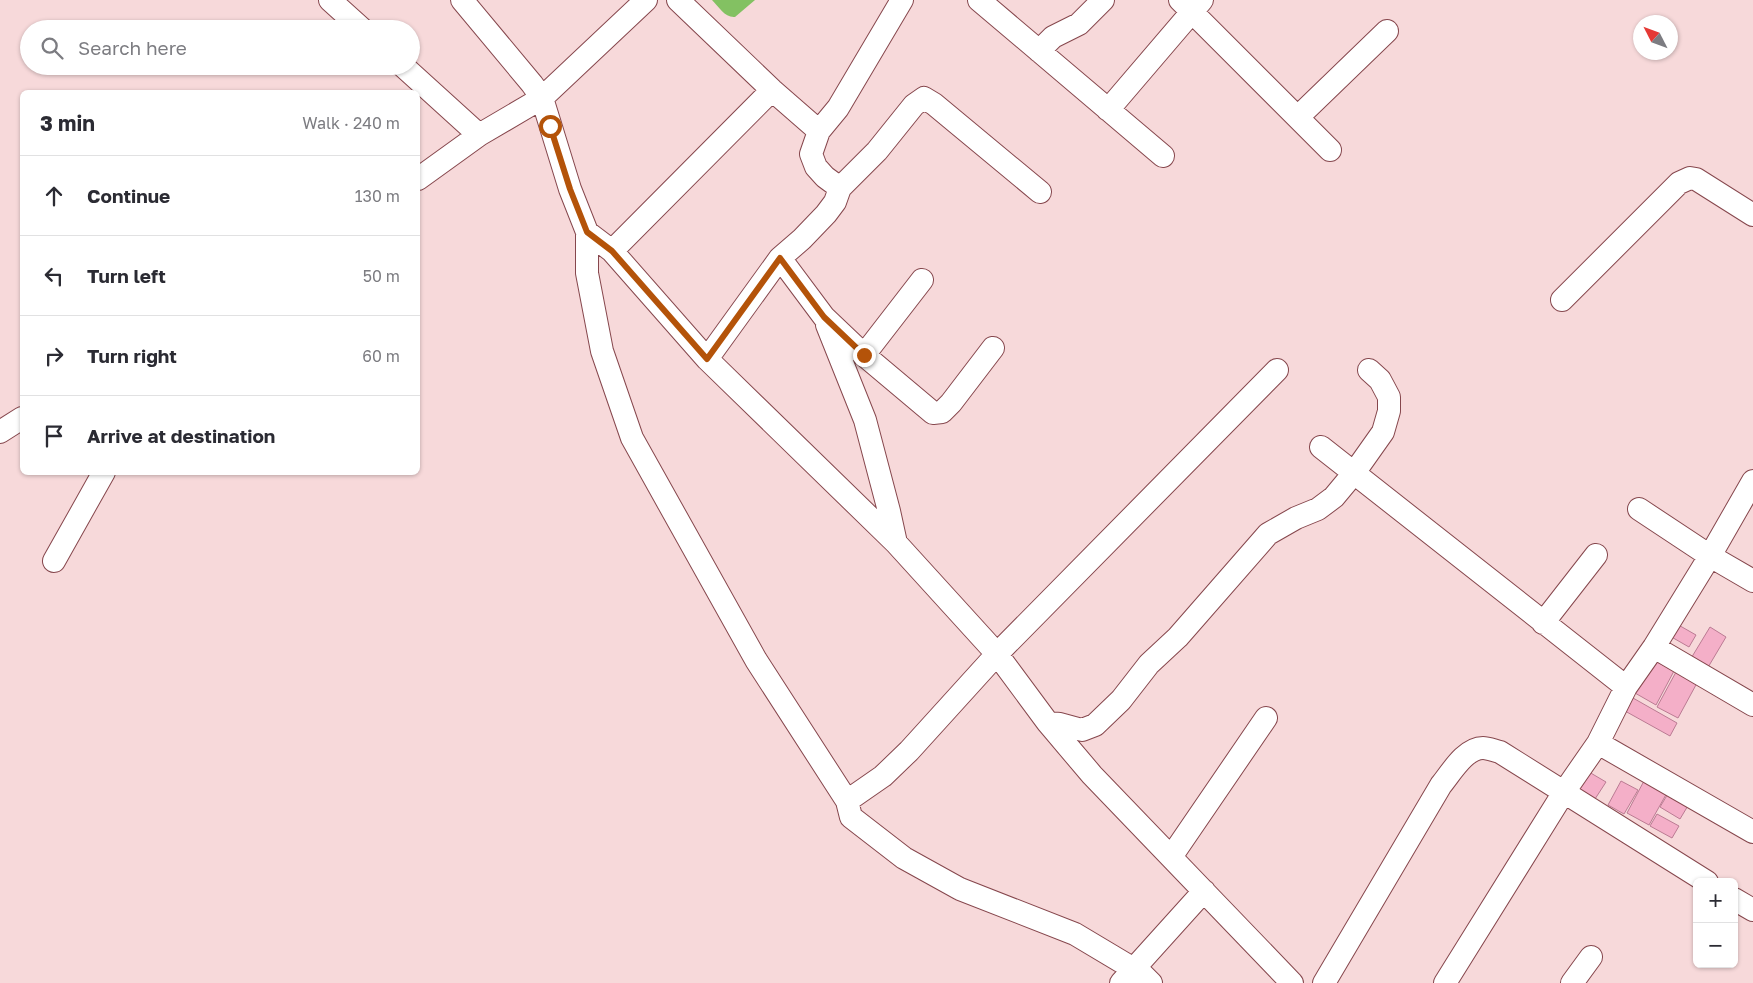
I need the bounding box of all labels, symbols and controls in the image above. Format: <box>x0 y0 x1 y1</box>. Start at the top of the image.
north arrow <box>1633 15 1678 60</box>
search box <box>20 20 420 75</box>
icon: search <box>38 34 66 62</box>
text: Search here <box>78 36 187 59</box>
text: 3 min <box>40 110 95 136</box>
text: Walk · 240 m <box>302 113 400 133</box>
route start <box>539 115 562 138</box>
icon: ahead <box>40 182 68 210</box>
text: Continue <box>87 184 170 207</box>
text: 130 m <box>355 186 400 206</box>
icon: left <box>40 262 68 290</box>
text: Turn left <box>87 264 166 287</box>
text: 50 m <box>363 266 400 286</box>
icon: right <box>40 342 68 370</box>
text: Turn right <box>87 344 177 367</box>
route end <box>853 344 876 367</box>
text: 60 m <box>362 346 400 366</box>
icon: arrive <box>40 422 68 450</box>
text: Arrive at destination <box>87 424 275 447</box>
map controls <box>1693 878 1738 968</box>
button: + <box>1693 878 1738 923</box>
button: − <box>1693 923 1738 968</box>

